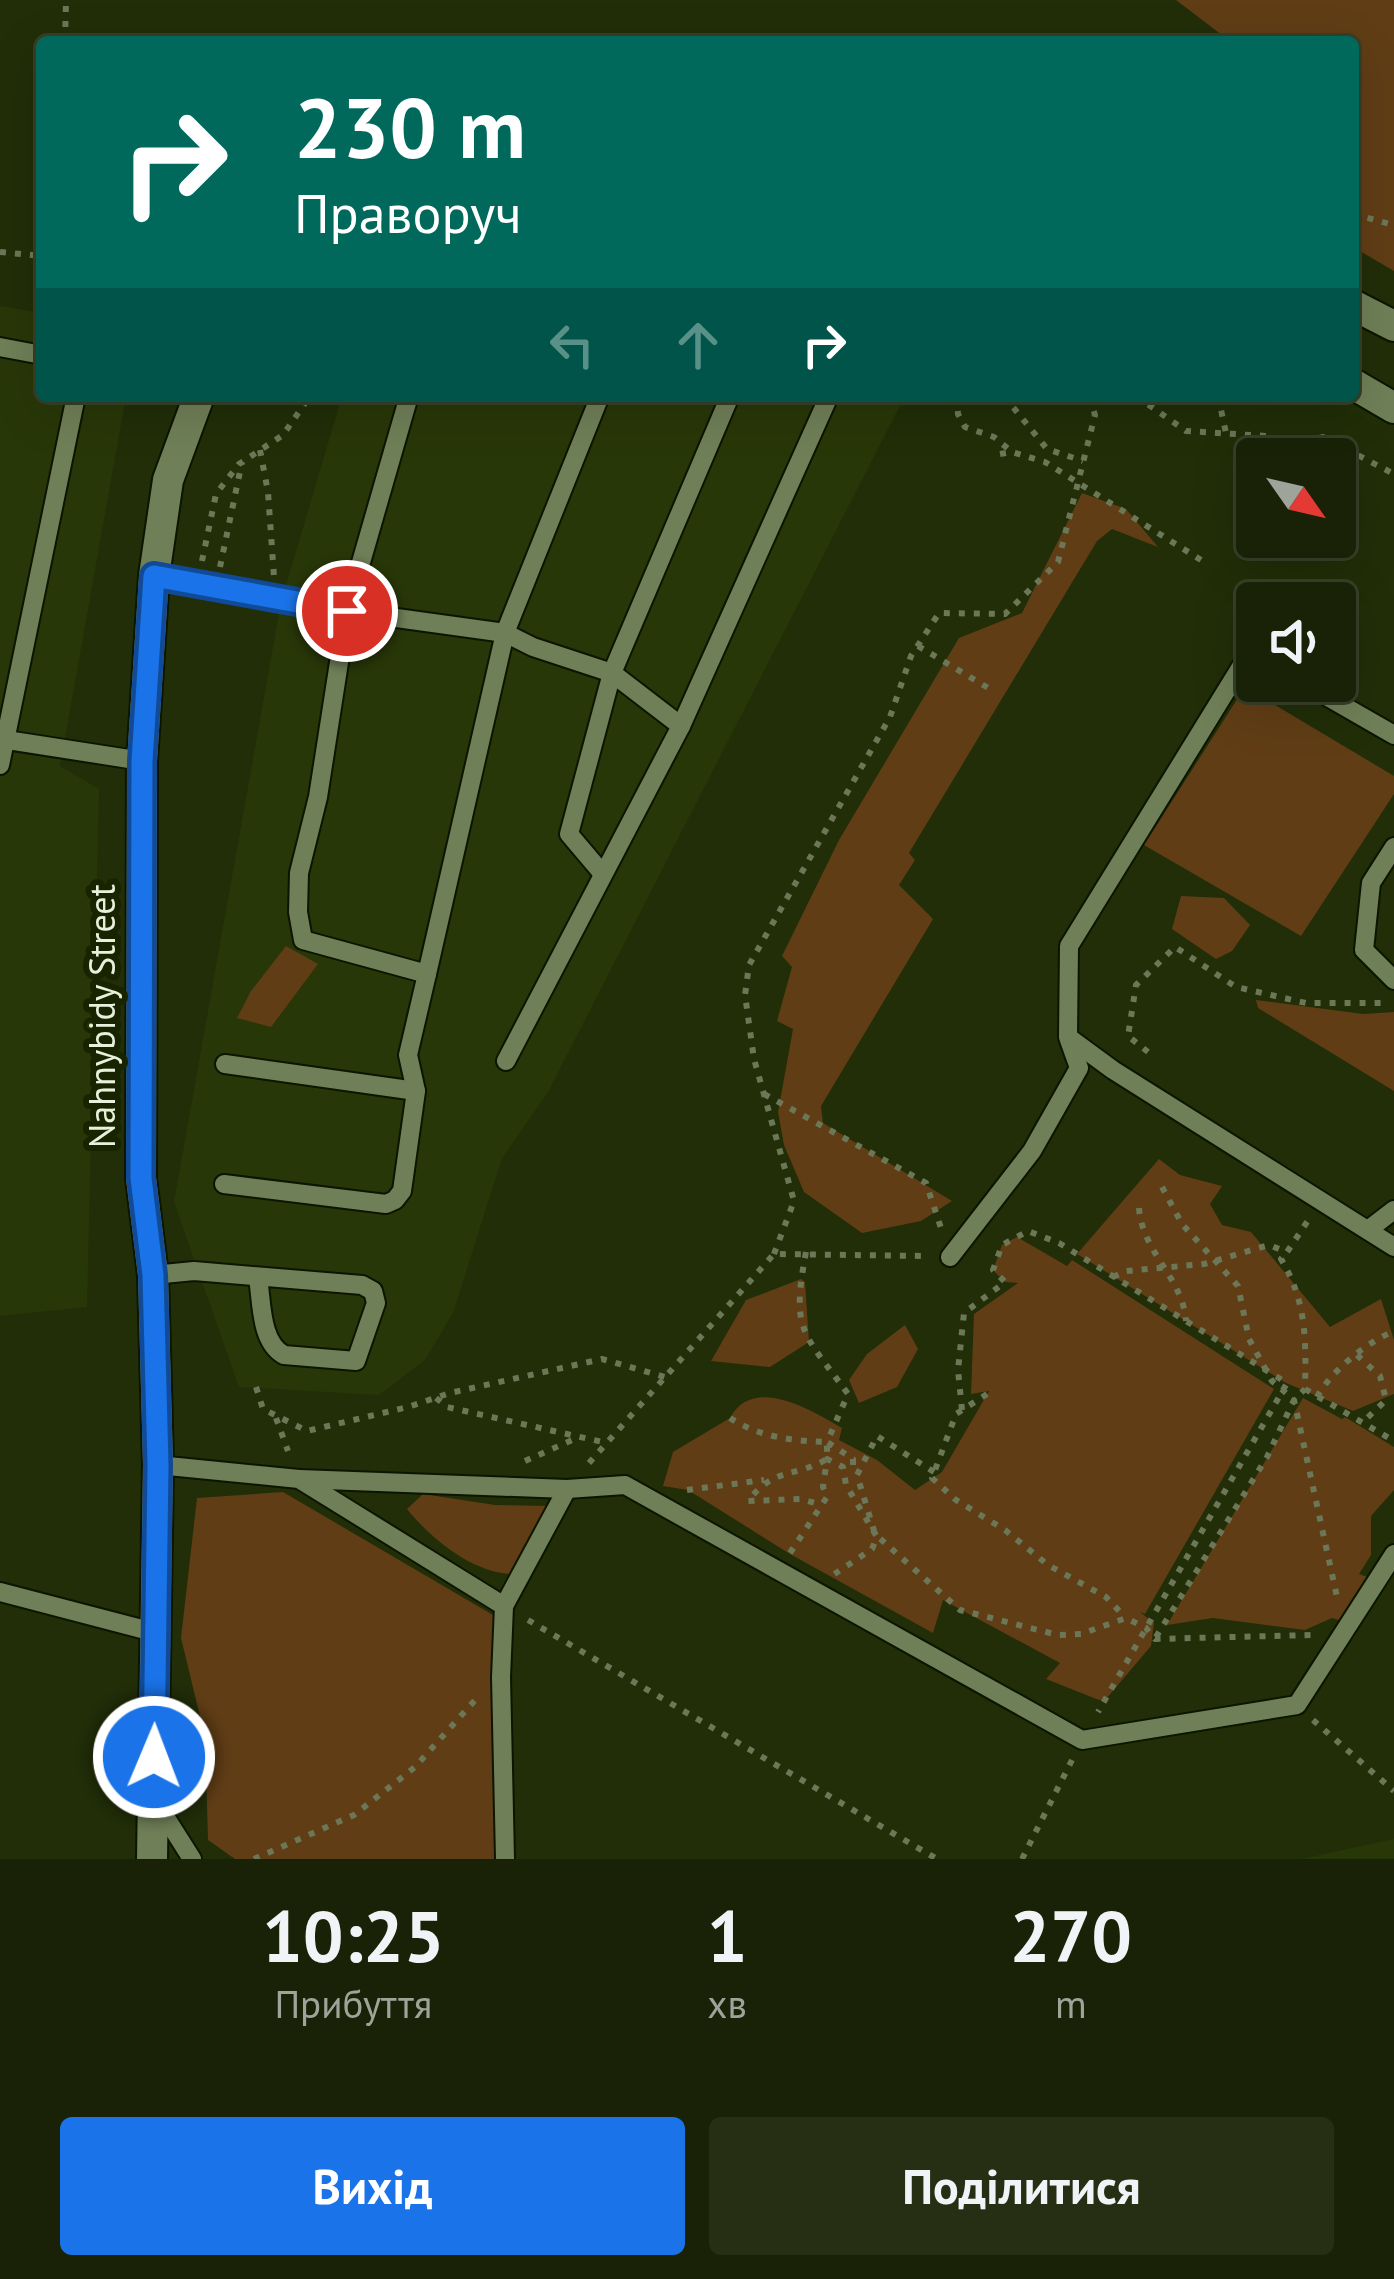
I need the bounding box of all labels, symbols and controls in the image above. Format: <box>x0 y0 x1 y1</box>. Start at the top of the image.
text: 230 m <box>294 72 526 181</box>
icon: right <box>96 84 252 240</box>
text: Праворуч <box>294 178 522 248</box>
icon: left <box>539 312 605 378</box>
icon: ahead <box>665 312 731 378</box>
icon: right <box>791 312 857 378</box>
north arrow <box>1236 438 1356 558</box>
map controls <box>1236 438 1356 702</box>
pin <box>296 560 398 662</box>
icon: arrive <box>314 578 380 644</box>
button: sound <box>1236 582 1356 702</box>
street label: Nahnybidy Street <box>78 884 125 1148</box>
position arrow <box>91 1694 217 1820</box>
text: 10:25 <box>262 1889 445 1982</box>
text: 1 <box>707 1889 748 1982</box>
text: 270 <box>1010 1889 1132 1982</box>
text: Прибуття <box>274 1978 432 2029</box>
text: хв <box>707 1978 747 2029</box>
text: m <box>1055 1978 1087 2029</box>
button: Вихід <box>60 2117 685 2255</box>
button: Поділитися <box>709 2117 1334 2255</box>

